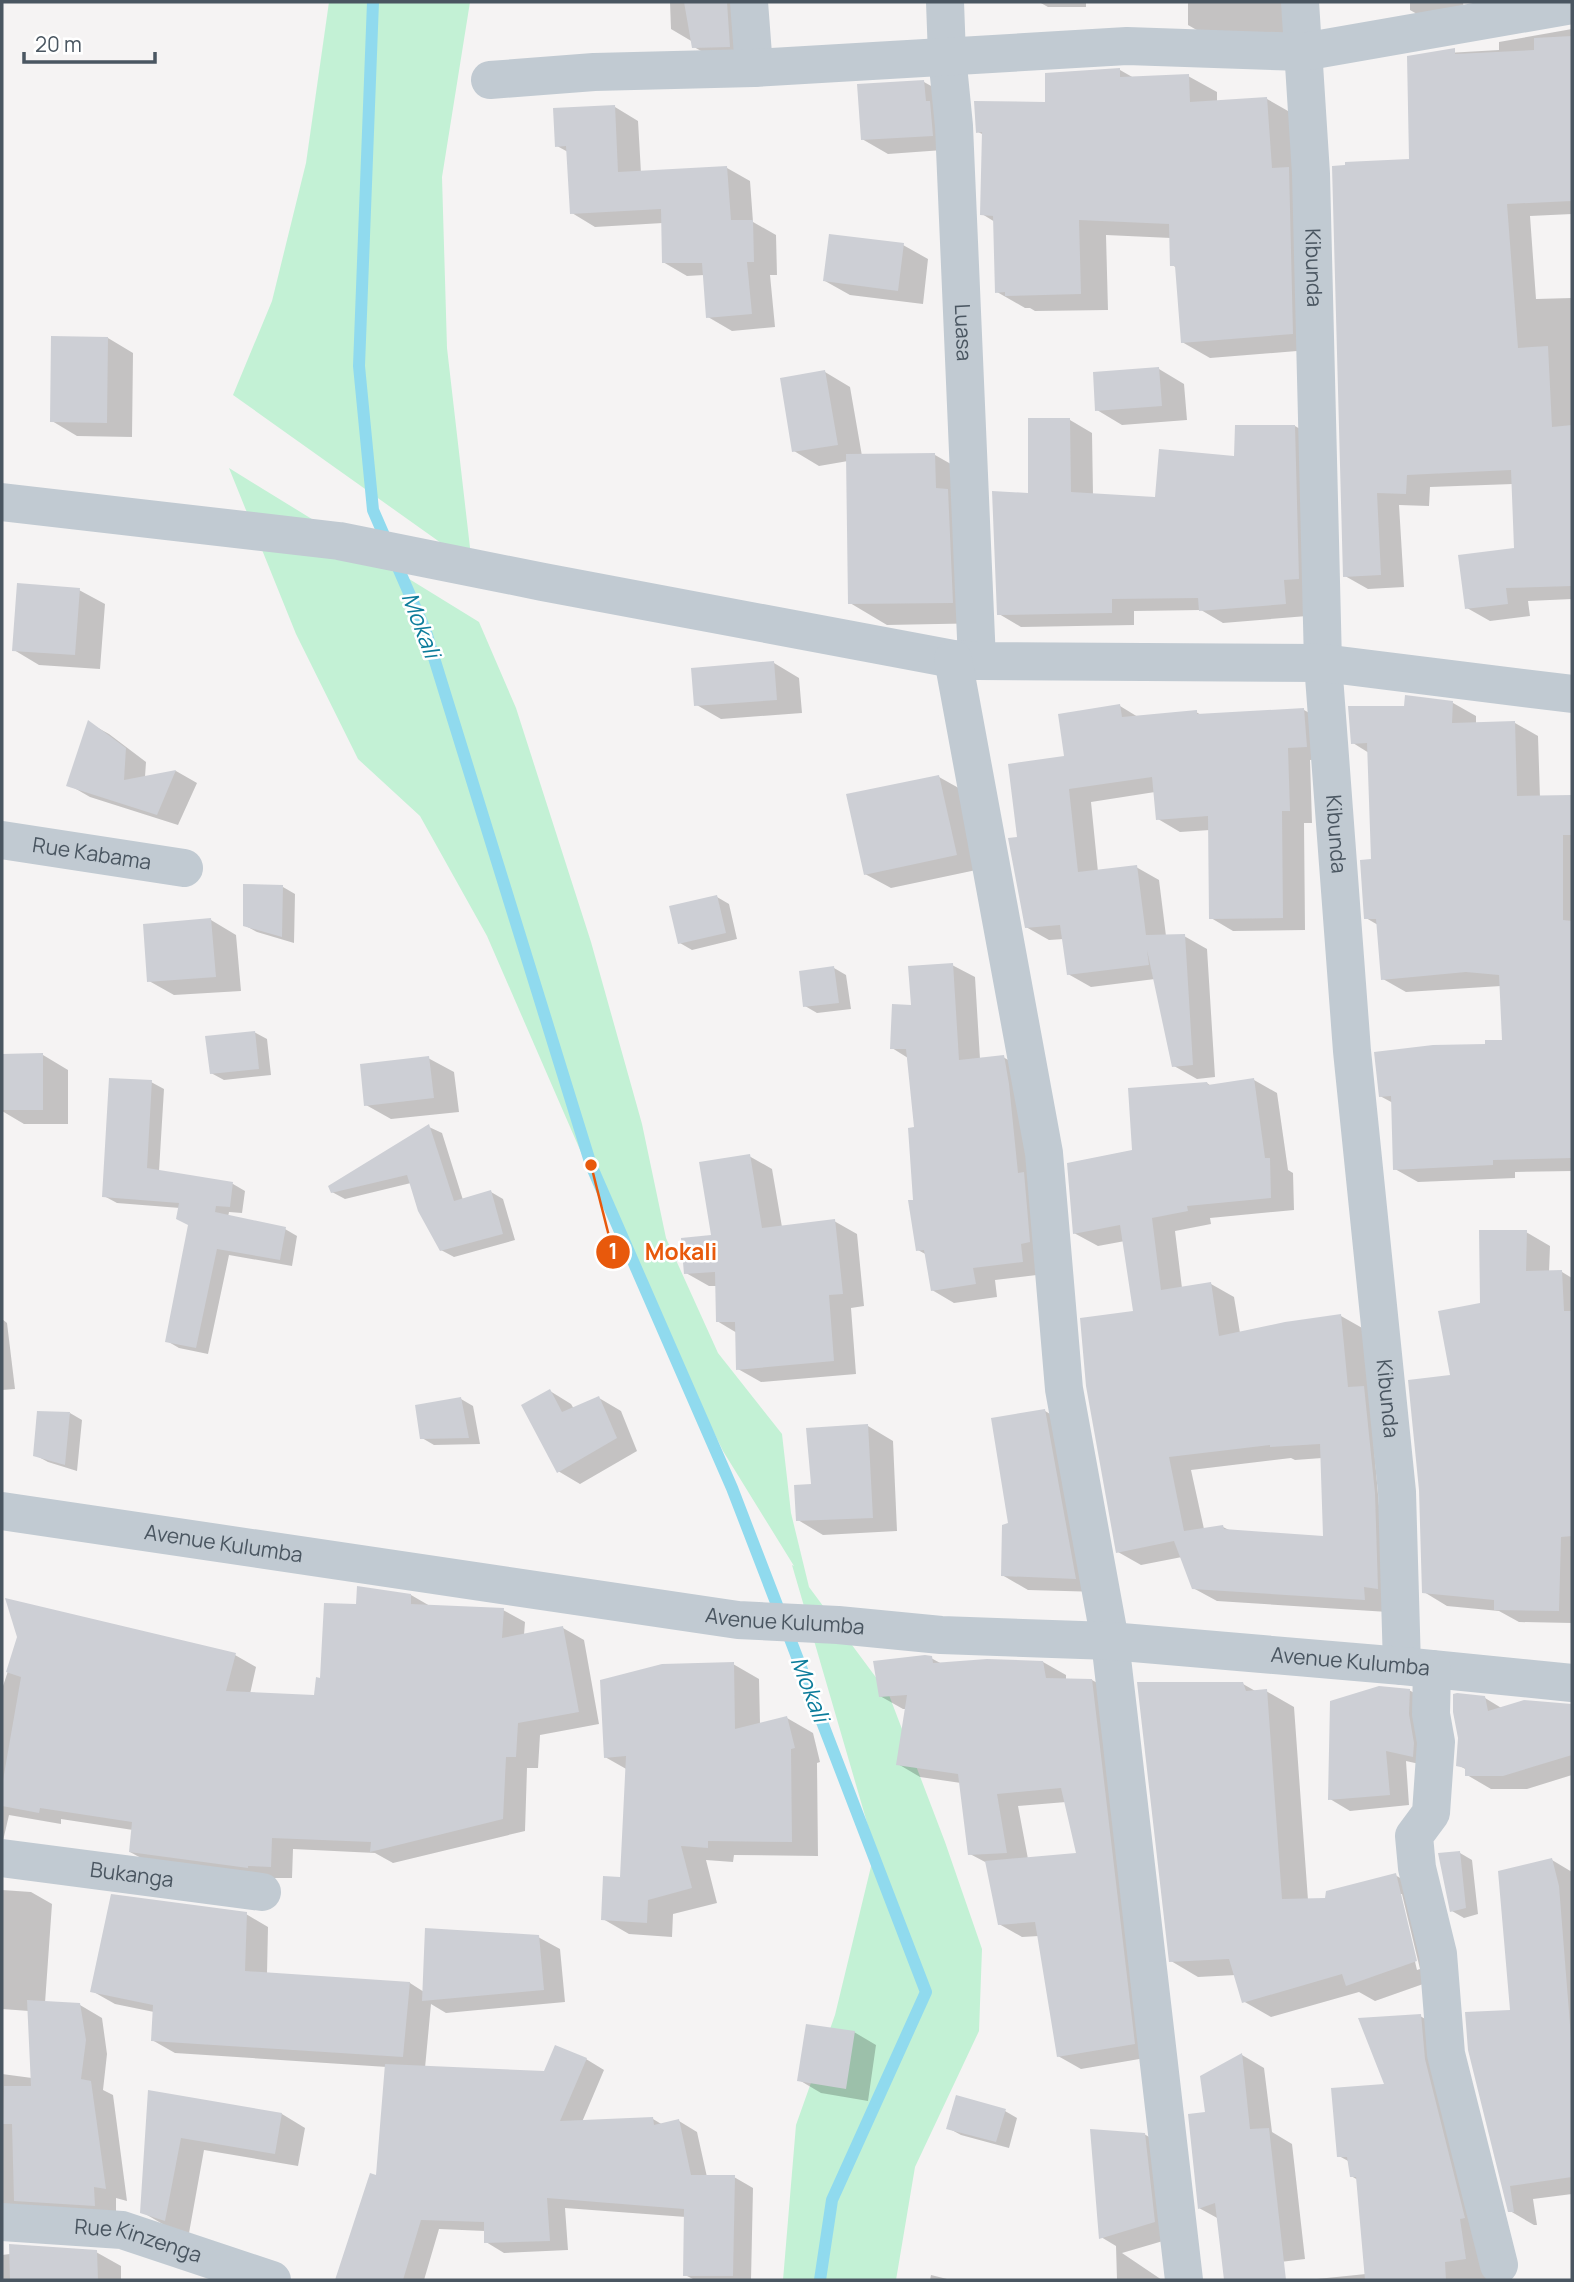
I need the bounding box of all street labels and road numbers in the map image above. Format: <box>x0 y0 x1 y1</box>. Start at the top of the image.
street label: Kibunda <box>1299 228 1329 307</box>
street label: Luasa <box>949 303 979 362</box>
street label: Kibunda <box>1320 794 1354 874</box>
street label: Rue Kabama <box>31 830 154 876</box>
street label: Kibunda <box>1371 1358 1406 1439</box>
street label: Avenue Kulumba <box>143 1517 305 1568</box>
street label: Avenue Kulumba <box>704 1600 866 1641</box>
street label: Avenue Kulumba <box>1270 1640 1431 1682</box>
street label: Bukanga <box>89 1855 176 1893</box>
street label: Rue Kinzenga <box>74 2212 206 2269</box>

